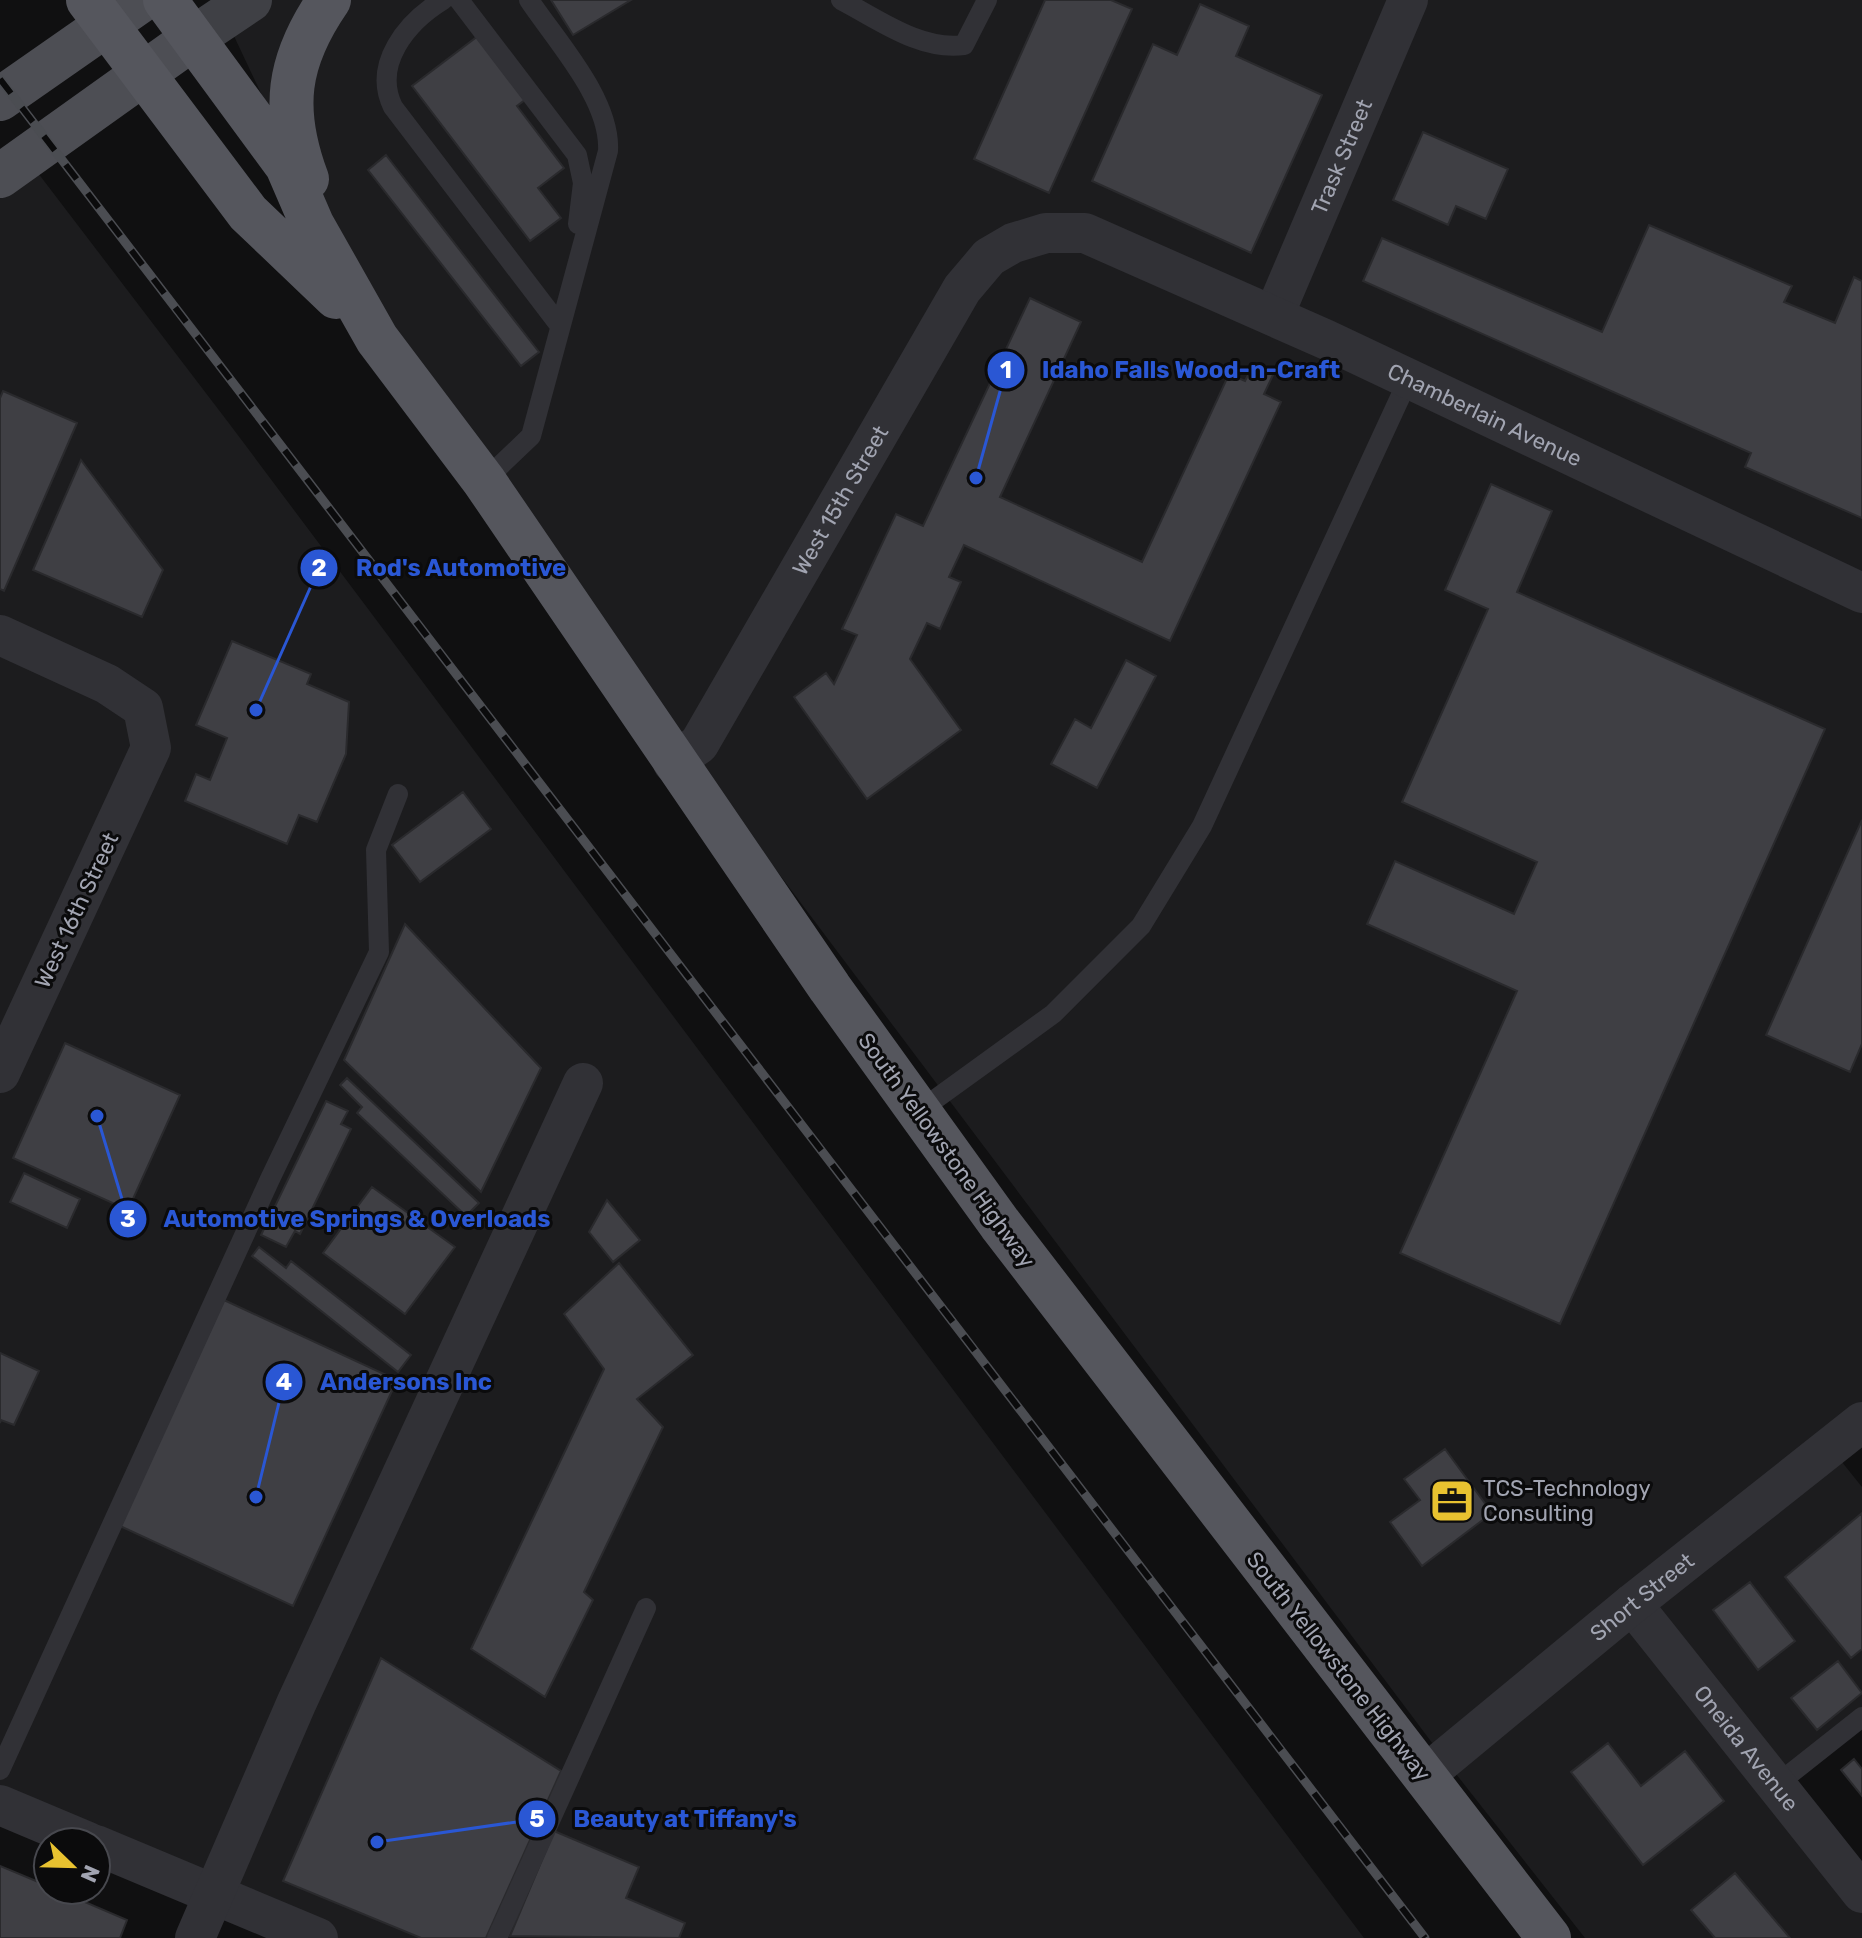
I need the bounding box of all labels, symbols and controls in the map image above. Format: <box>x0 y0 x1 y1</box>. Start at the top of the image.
street label: Trask Street <box>1305 95 1378 219</box>
callout: Idaho Falls Wood-n-Craft <box>986 346 1357 394</box>
text: 1 <box>1000 356 1012 384</box>
text: Idaho Falls Wood-n-Craft <box>1042 356 1340 384</box>
street label: Chamberlain Avenue <box>1383 358 1586 473</box>
street label: West 15th Street <box>787 420 894 580</box>
callout: Rod's Automotive <box>299 544 582 592</box>
text: 2 <box>311 554 327 582</box>
text: Rod's Automotive <box>356 554 566 582</box>
street label: West 16th Street <box>29 828 124 992</box>
street label: South Yellowstone Highway <box>852 1028 1041 1273</box>
callout: Automotive Springs & Overloads <box>108 1195 567 1243</box>
text: 3 <box>120 1205 136 1233</box>
text: Automotive Springs & Overloads <box>163 1205 551 1233</box>
callout: Andersons Inc <box>264 1358 508 1406</box>
text: 4 <box>276 1368 292 1396</box>
text: Andersons Inc <box>320 1368 492 1396</box>
place label: TCS-Technology Consulting <box>1483 1475 1651 1527</box>
office icon: TCS-Technology Consulting <box>1428 1477 1476 1525</box>
street label: South Yellowstone Highway <box>1241 1546 1437 1786</box>
street label: Short Street <box>1585 1547 1700 1647</box>
street label: Oneida Avenue <box>1688 1680 1804 1817</box>
callout: Beauty at Tiffany's <box>517 1795 813 1843</box>
text: 5 <box>529 1805 545 1833</box>
text: Beauty at Tiffany's <box>573 1805 797 1833</box>
north arrow <box>32 1826 112 1906</box>
text: N <box>74 1861 105 1886</box>

